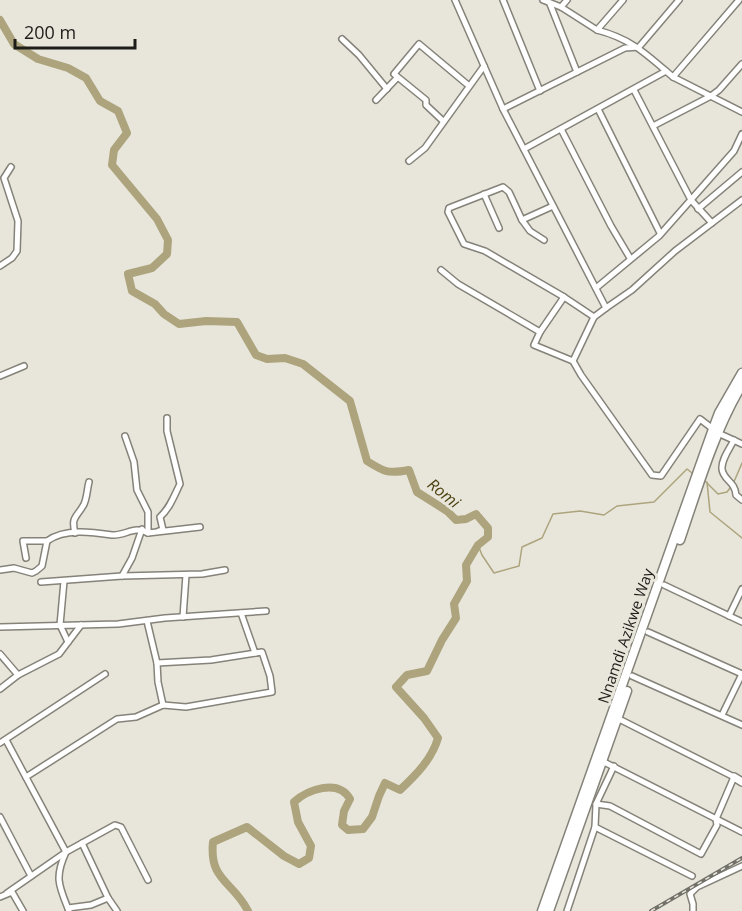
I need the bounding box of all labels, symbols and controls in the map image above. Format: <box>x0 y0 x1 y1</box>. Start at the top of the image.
scale bar <box>15 12 135 50</box>
text: 200 m <box>24 20 76 44</box>
water label: Romi <box>423 473 466 514</box>
street label: Nnamdi Azikwe Way <box>593 565 658 706</box>

